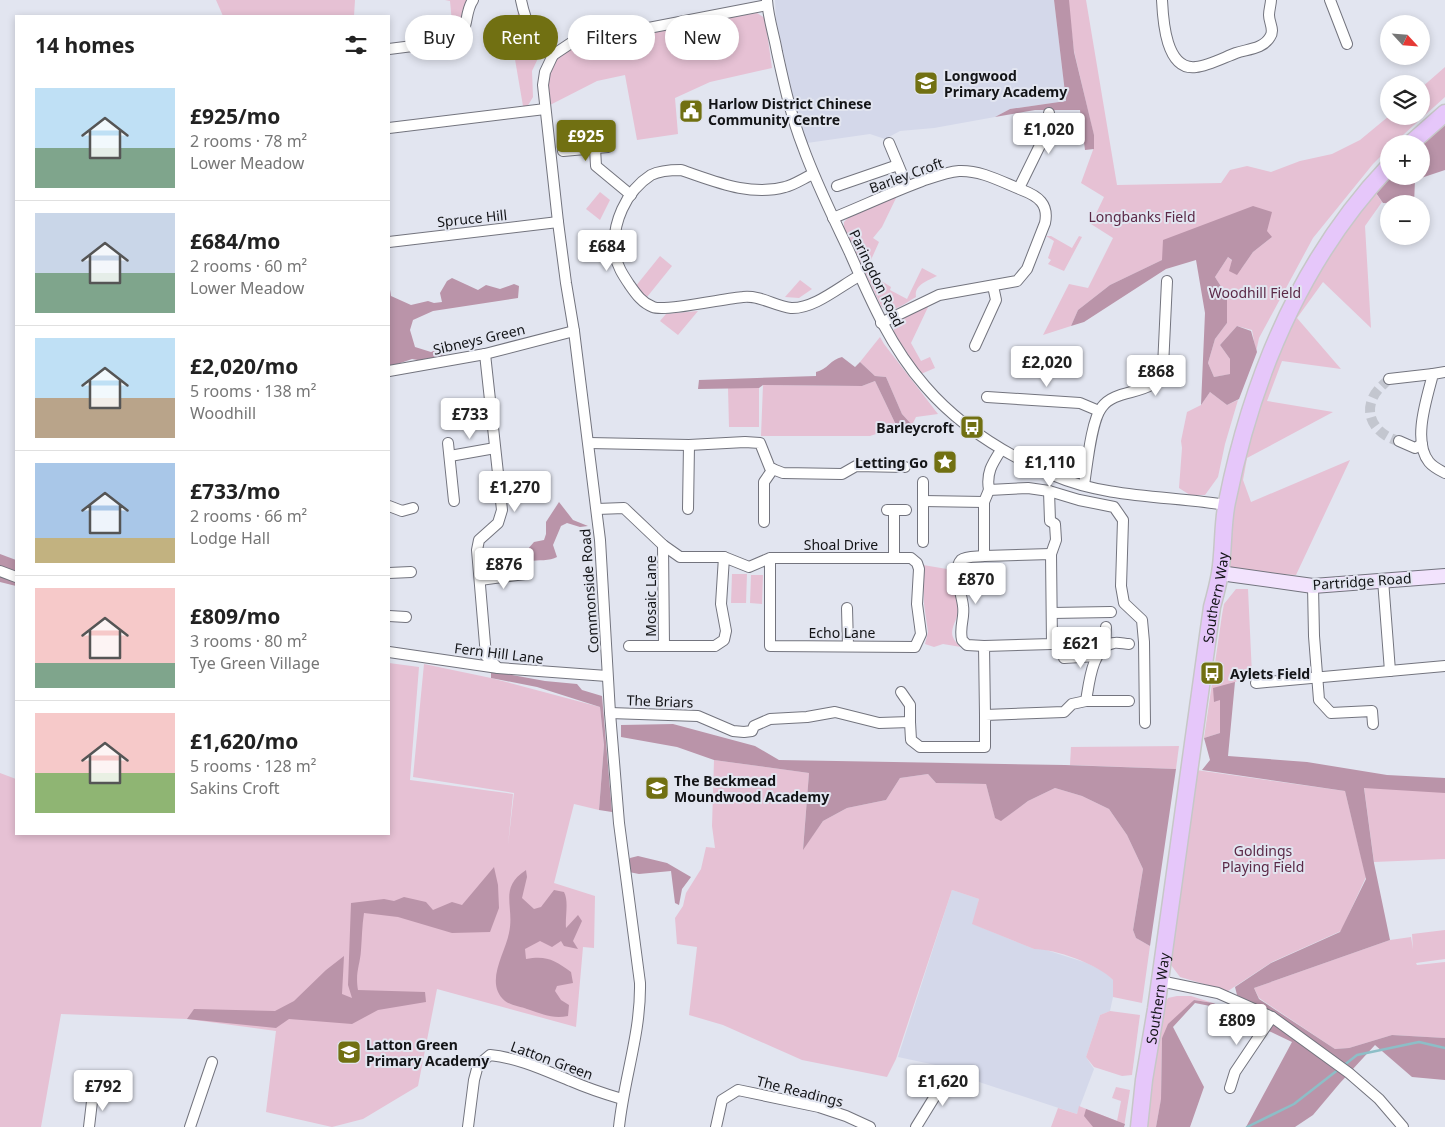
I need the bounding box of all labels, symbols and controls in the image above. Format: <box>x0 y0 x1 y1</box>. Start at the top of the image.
chip: Buy <box>405 15 473 60</box>
chip: Rent <box>483 15 558 60</box>
chip: Filters <box>568 15 655 60</box>
chip: New <box>665 15 739 60</box>
north arrow <box>1380 15 1430 65</box>
map controls <box>1380 15 1430 245</box>
text: 14 homes <box>35 31 135 59</box>
icon: filters <box>342 31 370 59</box>
place label: Longwood Primary Academy <box>944 66 1067 101</box>
school or university icon: Longwood Primary Academy <box>913 70 939 96</box>
button: layers <box>1380 75 1430 125</box>
place label: Harlow District Chinese Community Centre <box>708 94 872 129</box>
public building icon: Harlow District Chinese Community Centre <box>678 98 704 124</box>
text: £925/mo <box>190 102 280 130</box>
icon: home <box>75 108 135 168</box>
pin: £1,020 <box>1008 112 1090 155</box>
text: £1,020 <box>1024 118 1074 140</box>
pin: £925 <box>556 120 616 162</box>
text: £925 <box>568 125 604 147</box>
text: 2 rooms · 78 m² <box>190 130 307 152</box>
button: + <box>1380 135 1430 185</box>
text: Lower Meadow <box>190 152 304 174</box>
street label: Barley Croft <box>866 153 946 197</box>
button: − <box>1380 195 1430 245</box>
street label: Spruce Hill <box>436 205 508 231</box>
park label: Longbanks Field <box>1088 207 1196 226</box>
street label: Paringdon Road <box>845 226 909 330</box>
text: £684/mo <box>190 227 280 255</box>
pin: £684 <box>577 230 637 272</box>
icon: home <box>75 233 135 293</box>
text: £684 <box>589 235 625 257</box>
text: 2 rooms · 60 m² <box>190 255 307 277</box>
text: Lower Meadow <box>190 277 304 299</box>
park label: Woodhill Field <box>1209 283 1301 302</box>
street label: Sibneys Green <box>431 319 527 359</box>
pin: £2,020 <box>1006 346 1088 388</box>
text: £2,020 <box>1022 351 1072 373</box>
text: £2,020/mo <box>190 352 298 380</box>
pin: £868 <box>1126 354 1186 397</box>
icon: home <box>75 358 135 418</box>
text: £868 <box>1138 360 1174 382</box>
text: 5 rooms · 138 m² <box>190 380 316 402</box>
pin: £733 <box>440 398 500 440</box>
text: Woodhill <box>190 402 256 424</box>
text: £733 <box>452 403 488 425</box>
bus stop icon: Barleycroft <box>959 414 985 440</box>
place label: Barleycroft <box>876 418 954 437</box>
pin: £1,110 <box>1009 446 1091 488</box>
place icon: Letting Go <box>932 449 958 475</box>
text: £1,110 <box>1025 451 1075 473</box>
place label: Letting Go <box>855 453 928 472</box>
pin: £1,270 <box>474 470 556 513</box>
text: £1,270 <box>490 476 540 498</box>
text: £733/mo <box>190 477 280 505</box>
icon: home <box>75 483 135 543</box>
text: 2 rooms · 66 m² <box>190 505 307 527</box>
text: Lodge Hall <box>190 527 270 549</box>
street label: Commonside Road <box>575 528 603 654</box>
street label: Shoal Drive <box>804 535 878 554</box>
pin: £876 <box>474 548 534 590</box>
street label: Southern Way <box>1198 550 1232 644</box>
text: £876 <box>486 553 522 575</box>
street label: Mosaic Lane <box>641 555 660 637</box>
pin: £870 <box>946 562 1006 605</box>
text: £870 <box>958 568 994 590</box>
street label: Partridge Road <box>1312 568 1412 594</box>
text: £809/mo <box>190 602 280 630</box>
icon: home <box>75 608 135 668</box>
street label: Echo Lane <box>808 623 876 642</box>
pin: £621 <box>1051 626 1111 669</box>
text: 3 rooms · 80 m² <box>190 630 307 652</box>
text: £621 <box>1063 632 1099 654</box>
street label: Fern Hill Lane <box>453 638 545 668</box>
text: Tye Green Village <box>190 652 320 674</box>
bus stop icon: Aylets Field <box>1199 660 1225 686</box>
place label: Aylets Field <box>1230 664 1310 683</box>
street label: The Briars <box>626 690 694 712</box>
text: £1,620/mo <box>190 727 298 755</box>
icon: home <box>75 733 135 793</box>
text: 5 rooms · 128 m² <box>190 755 316 777</box>
place label: The Beckmead Moundwood Academy <box>674 771 829 806</box>
school or university icon: The Beckmead Moundwood Academy <box>644 775 670 801</box>
text: Sakins Croft <box>190 777 280 799</box>
park label: Goldings Playing Field <box>1222 841 1304 876</box>
street label: Southern Way <box>1141 951 1173 1046</box>
pin: £809 <box>1207 1004 1267 1046</box>
text: £809 <box>1219 1009 1255 1031</box>
place label: Latton Green Primary Academy <box>366 1035 489 1070</box>
street label: Latton Green <box>508 1036 596 1084</box>
school or university icon: Latton Green Primary Academy <box>336 1039 362 1065</box>
pin: £1,620 <box>902 1064 984 1107</box>
pin: £792 <box>73 1070 133 1112</box>
text: £1,620 <box>918 1070 968 1092</box>
street label: The Readings <box>755 1071 846 1111</box>
text: £792 <box>85 1075 121 1097</box>

